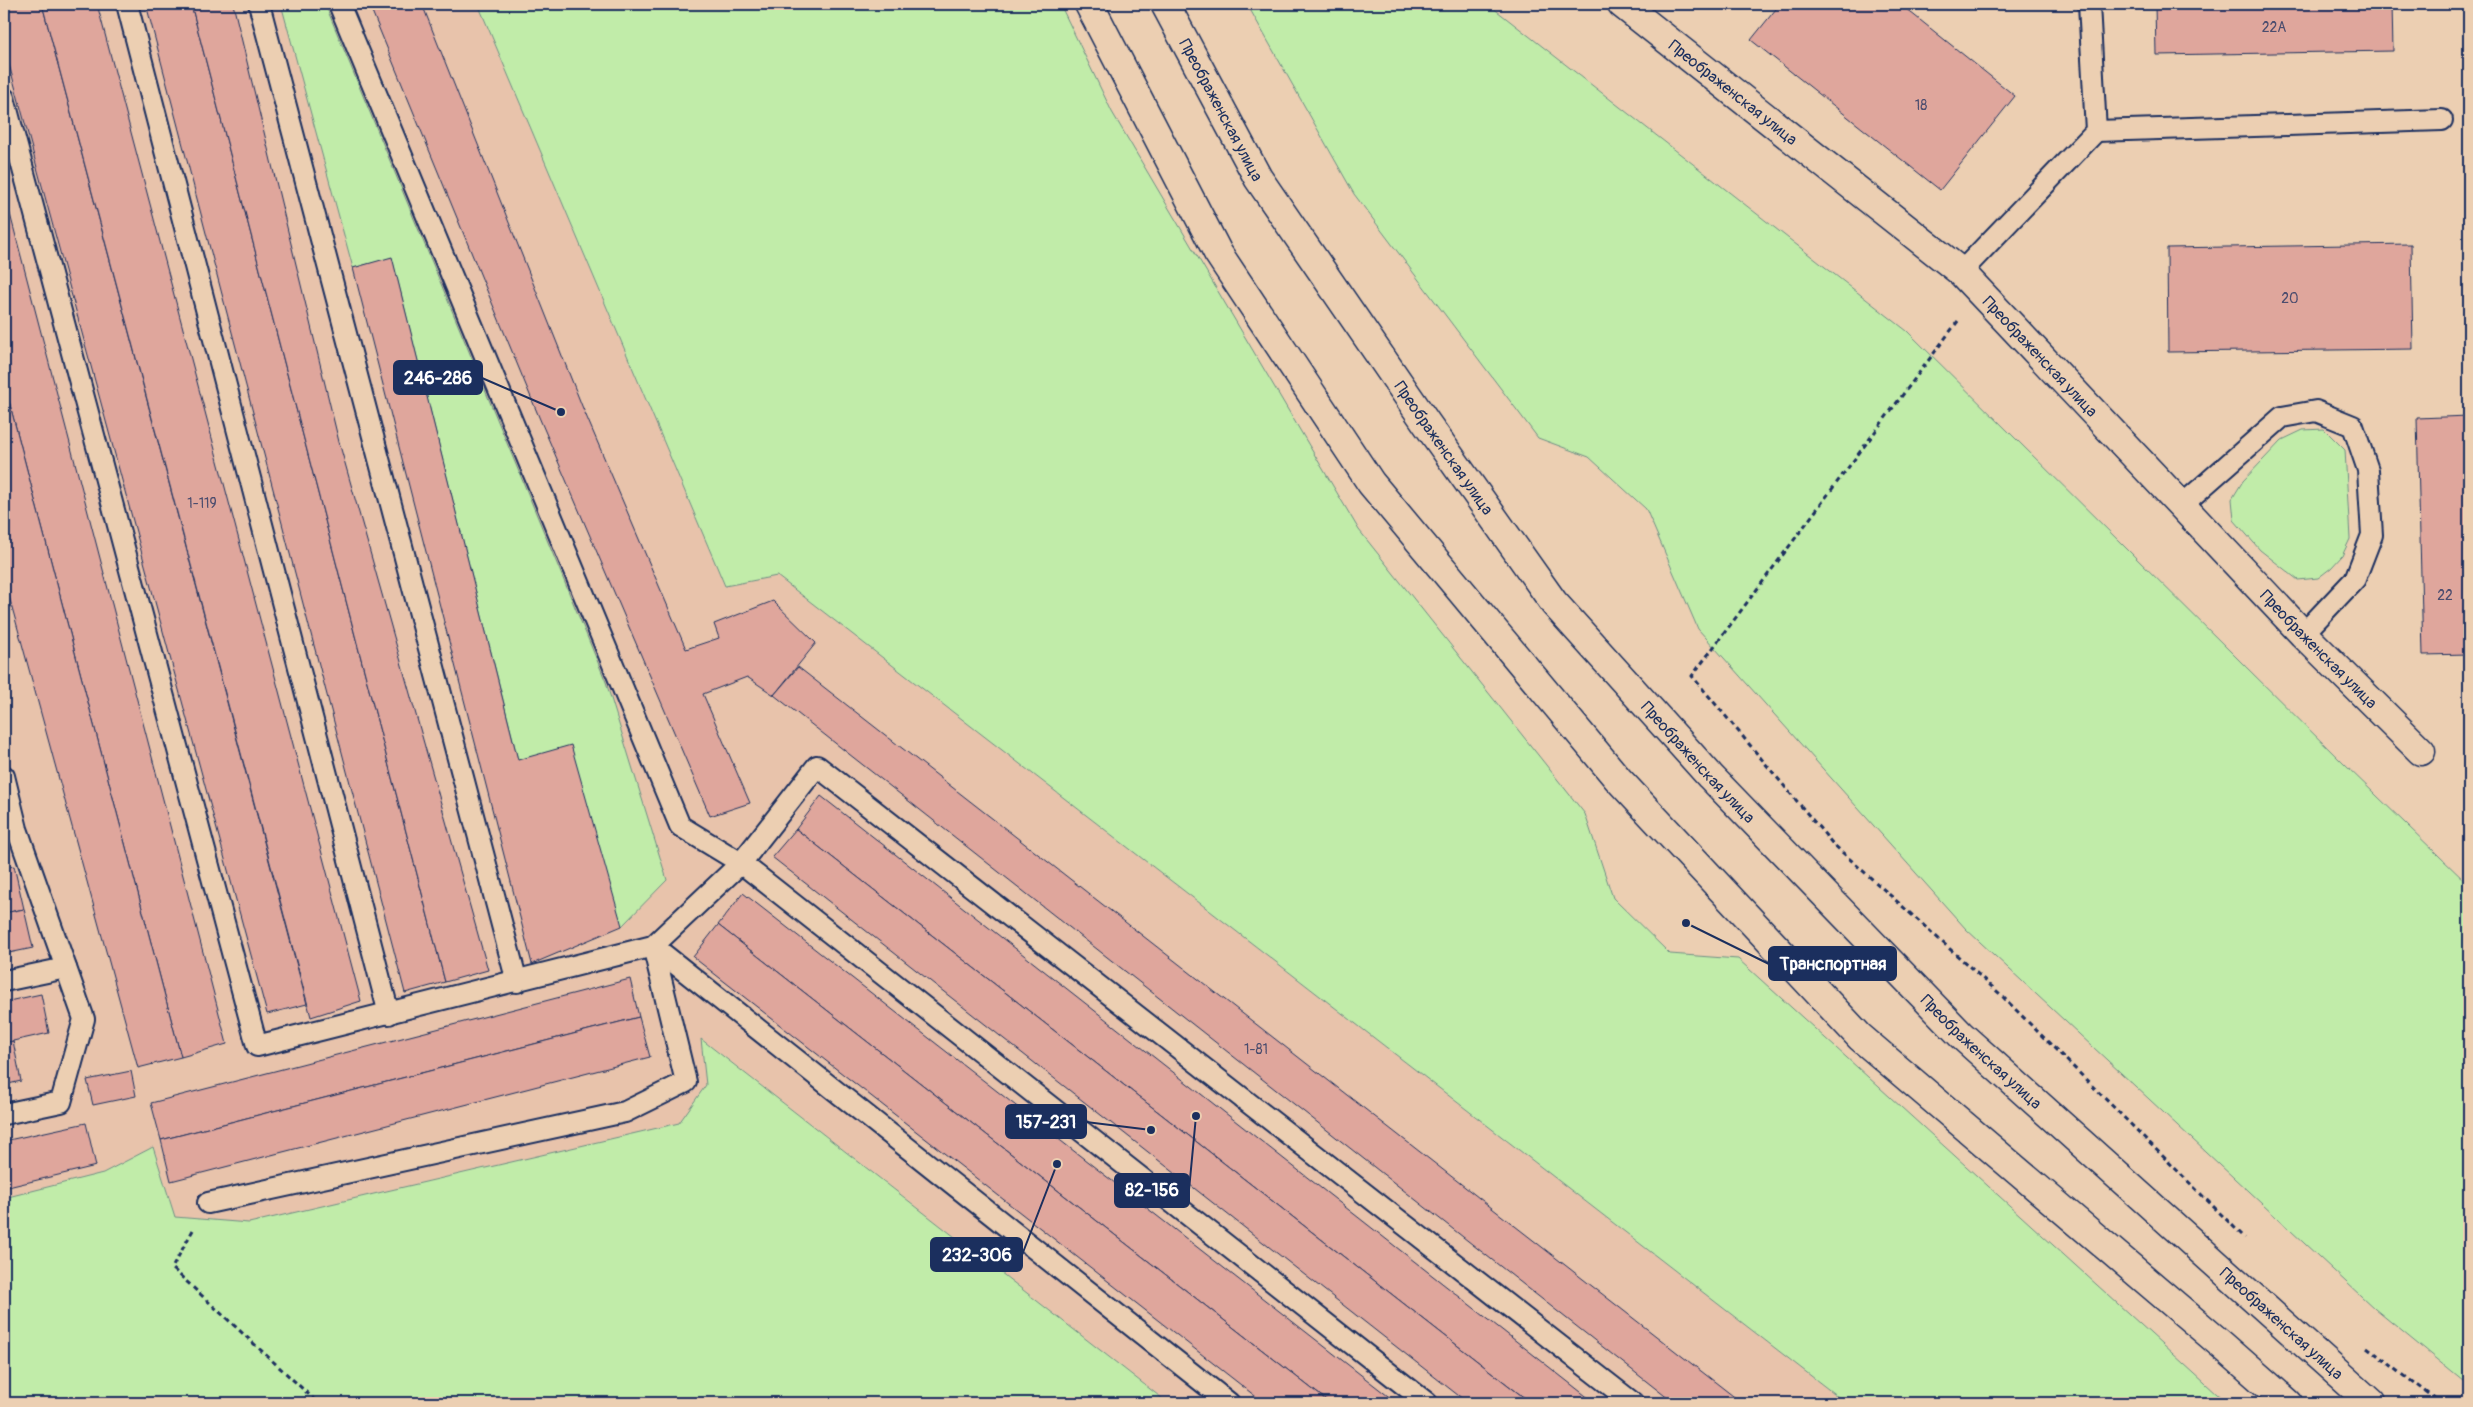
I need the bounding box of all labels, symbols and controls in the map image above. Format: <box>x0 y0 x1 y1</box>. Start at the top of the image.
house number: 22А <box>2262 19 2286 36</box>
street label: Преображенская улица <box>1174 36 1267 185</box>
street label: Преображенская улица <box>1664 36 1801 150</box>
house number: 18 <box>1915 97 1927 114</box>
house number: 20 <box>2281 290 2299 307</box>
street label: Преображенская улица <box>1978 292 2102 421</box>
callout: 246-286 <box>394 361 482 394</box>
text: 246-286 <box>404 367 472 390</box>
street label: Преображенская улица <box>1390 378 1497 519</box>
house number: 1-119 <box>187 495 217 512</box>
street label: Преображенская улица <box>2256 586 2381 713</box>
house number: 22 <box>2437 587 2453 604</box>
street label: Преображенская улица <box>1637 698 1759 828</box>
callout: Транспортная <box>1769 947 1896 980</box>
text: Транспортная <box>1778 953 1887 976</box>
street label: Преображенская улица <box>1916 991 2046 1114</box>
house number: 1-81 <box>1244 1041 1268 1058</box>
callout: 157-231 <box>1006 1105 1086 1138</box>
text: 157-231 <box>1016 1111 1076 1134</box>
callout: 82-156 <box>1115 1174 1189 1207</box>
text: 82-156 <box>1125 1179 1179 1202</box>
callout: 232-306 <box>931 1238 1022 1271</box>
text: 232-306 <box>942 1244 1012 1267</box>
street label: Преображенская улица <box>2215 1263 2347 1384</box>

